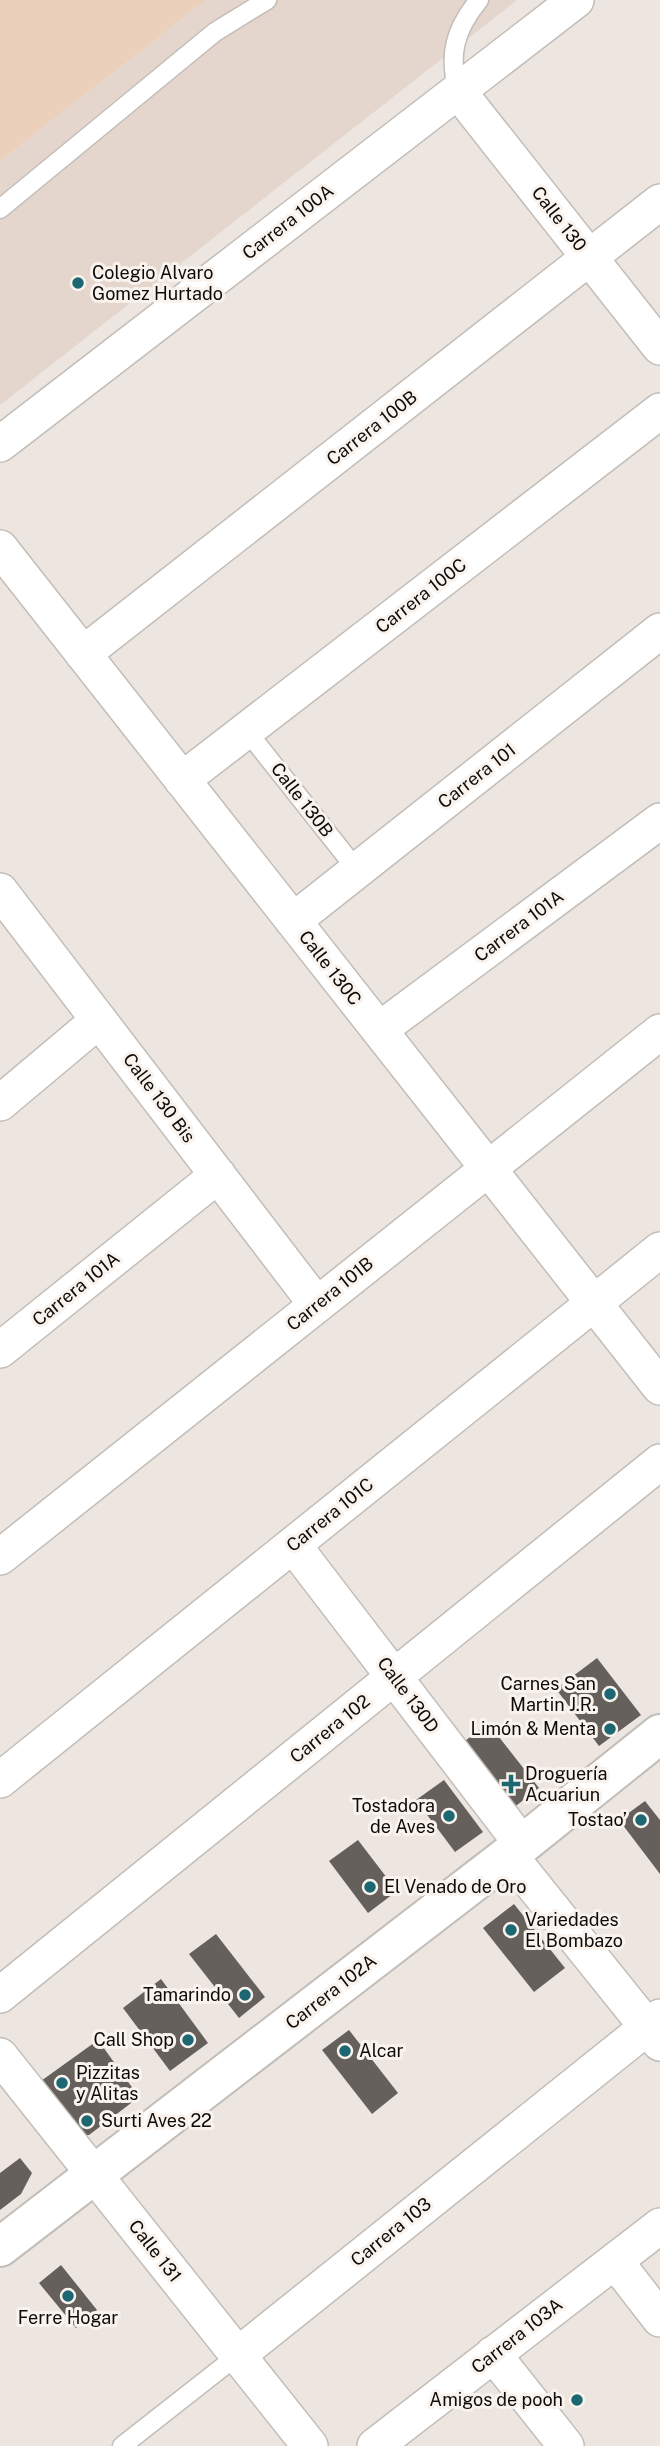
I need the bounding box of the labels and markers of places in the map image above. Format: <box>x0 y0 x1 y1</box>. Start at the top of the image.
place label: Colegio Alvaro Gomez Hurtado <box>92 262 223 304</box>
marker: Colegio Alvaro Gomez Hurtado <box>70 275 86 291</box>
place label: Carnes San Martin J.R. <box>500 1673 596 1715</box>
marker: Carnes San Martin J.R. <box>602 1686 618 1702</box>
place label: Limón & Menta <box>470 1718 596 1739</box>
marker: Limón & Menta <box>602 1721 618 1737</box>
place label: Droguería Acuariun <box>525 1763 607 1805</box>
marker: Droguería Acuariun <box>503 1776 519 1792</box>
place label: Tostadora de Aves <box>352 1795 435 1837</box>
marker: Tostadora de Aves <box>441 1808 457 1824</box>
place label: Tostao’ <box>568 1809 627 1830</box>
marker: Tostao’ <box>633 1812 649 1828</box>
place label: El Venado de Oro <box>384 1876 526 1897</box>
marker: El Venado de Oro <box>362 1879 378 1895</box>
place label: Variedades El Bombazo <box>525 1909 623 1951</box>
marker: Variedades El Bombazo <box>503 1922 519 1938</box>
place label: Tamarindo <box>143 1984 231 2005</box>
marker: Tamarindo <box>237 1987 253 2003</box>
place label: Call Shop <box>93 2029 174 2050</box>
marker: Call Shop <box>180 2032 196 2048</box>
place label: Alcar <box>359 2040 403 2061</box>
marker: Alcar <box>337 2043 353 2059</box>
place label: Pizzitas y Alitas <box>76 2062 140 2104</box>
marker: Pizzitas y Alitas <box>54 2075 70 2091</box>
place label: Surti Aves 22 <box>101 2110 212 2131</box>
marker: Surti Aves 22 <box>79 2113 95 2129</box>
marker: Ferre Hogar <box>60 2288 76 2304</box>
place label: Ferre Hogar <box>18 2307 118 2328</box>
place label: Amigos de pooh <box>429 2389 563 2410</box>
marker: Amigos de pooh <box>569 2392 585 2408</box>

